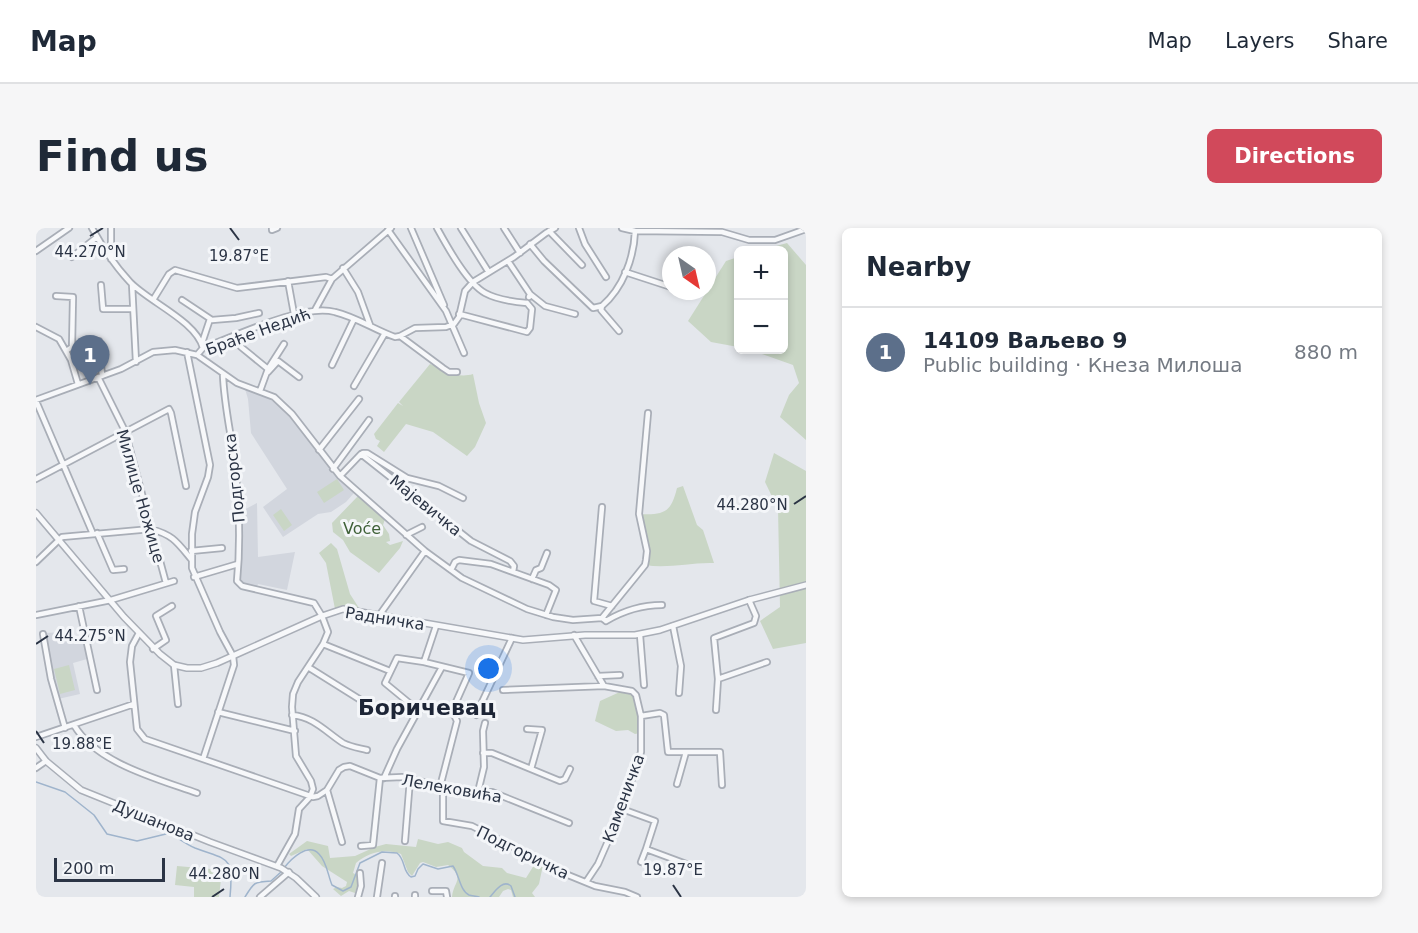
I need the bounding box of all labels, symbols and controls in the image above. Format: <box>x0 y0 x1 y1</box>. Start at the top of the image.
text: Map <box>30 25 97 58</box>
text: Map <box>1148 29 1192 53</box>
text: Layers <box>1225 29 1294 53</box>
text: Share <box>1327 29 1388 53</box>
button: Directions <box>1207 129 1382 183</box>
text: Find us <box>36 132 209 181</box>
text: 44.270°N <box>54 243 126 261</box>
north arrow <box>662 246 716 300</box>
map controls <box>734 246 788 354</box>
button: + <box>734 246 788 300</box>
text: 19.87°E <box>209 247 269 265</box>
text: Nearby <box>866 252 971 282</box>
button: − <box>734 300 788 354</box>
street label: Браће Недић <box>203 304 313 359</box>
text: 14109 Ваљево 9 <box>923 328 1128 353</box>
pin: 1 <box>70 336 110 385</box>
text: 1 <box>879 340 892 364</box>
text: 880 m <box>1294 340 1358 364</box>
text: Public building · Кнеза Милоша <box>923 353 1242 377</box>
street label: Милице Ножице <box>112 427 169 565</box>
street label: Подгорска <box>220 432 249 523</box>
street label: Мајевичка <box>386 471 465 540</box>
text: 44.280°N <box>716 496 788 514</box>
park label: Voće <box>343 519 381 538</box>
street label: Радничка <box>344 603 426 634</box>
text: 44.275°N <box>54 627 126 645</box>
your location <box>474 654 503 683</box>
district label: Боричевац <box>358 695 496 720</box>
text: 19.88°E <box>52 735 112 753</box>
street label: Каменичка <box>599 751 648 845</box>
street label: Лелековића <box>400 770 504 807</box>
street label: Душанова <box>110 796 197 845</box>
street label: Подгоричка <box>473 822 572 883</box>
scale bar <box>54 855 165 882</box>
text: 200 m <box>63 859 114 878</box>
text: 19.87°E <box>643 861 703 879</box>
text: 44.280°N <box>188 865 260 883</box>

